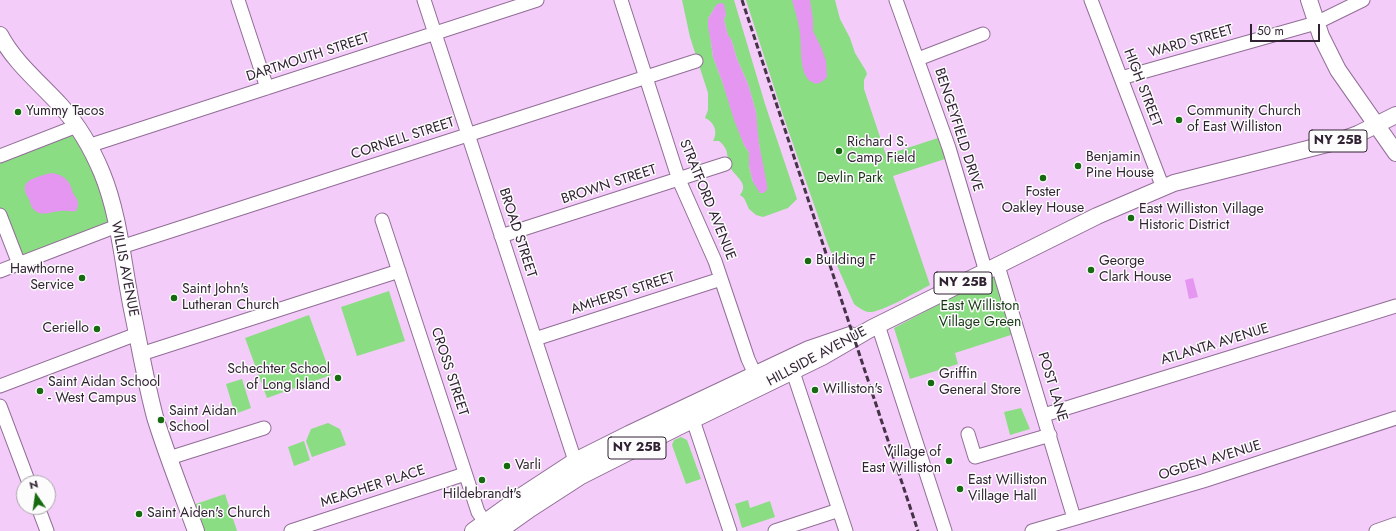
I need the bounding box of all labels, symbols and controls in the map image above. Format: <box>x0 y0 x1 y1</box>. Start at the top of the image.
scale bar <box>1252 16 1322 42</box>
street label: WARD STREET <box>1147 22 1235 62</box>
text: 50 m <box>1257 22 1284 40</box>
street label: DARTMOUTH STREET <box>244 30 372 86</box>
street label: HIGH STREET <box>1119 47 1165 129</box>
street label: BENGEYFIELD DRIVE <box>930 66 986 194</box>
place label: Yummy Tacos <box>26 104 104 120</box>
place label: Community Church of East Williston <box>1187 104 1301 136</box>
marker: Yummy Tacos <box>13 107 23 117</box>
street label: CORNELL STREET <box>349 114 457 164</box>
marker: Community Church of East Williston <box>1174 115 1184 125</box>
road number: NY 25B <box>1309 130 1367 152</box>
place label: Richard S. Camp Field <box>847 135 915 168</box>
street label: STRATFORD AVENUE <box>675 137 739 263</box>
marker: Richard S. Camp Field <box>834 146 844 156</box>
place label: Benjamin Pine House <box>1086 150 1154 182</box>
marker: Benjamin Pine House <box>1073 161 1083 171</box>
street label: BROWN STREET <box>559 162 659 208</box>
park label: Devlin Park <box>817 171 883 187</box>
marker: Foster Oakley House <box>1038 173 1048 183</box>
place label: Foster Oakley House <box>1002 185 1084 218</box>
street label: BROAD STREET <box>495 186 539 280</box>
place label: East Williston Village Historic District <box>1139 202 1264 234</box>
marker: East Williston Village Historic District <box>1126 213 1136 223</box>
street label: WILLIS AVENUE <box>106 220 142 318</box>
place label: Building F <box>816 253 876 269</box>
place label: George Clark House <box>1099 254 1172 286</box>
marker: Building F <box>803 256 813 266</box>
place label: Hawthorne Service <box>10 262 74 294</box>
marker: George Clark House <box>1086 265 1096 275</box>
street label: AMHERST STREET <box>569 269 677 319</box>
road number: NY 25B <box>934 272 992 294</box>
marker: Hawthorne Service <box>77 273 87 283</box>
place label: Saint John's Lutheran Church <box>182 282 279 314</box>
marker: Saint John's Lutheran Church <box>169 293 179 303</box>
park label: East Williston Village Green <box>939 299 1021 332</box>
place label: Ceriello <box>42 321 89 337</box>
street label: ATLANTA AVENUE <box>1159 321 1271 369</box>
marker: Ceriello <box>92 324 102 334</box>
street label: HILLSIDE AVENUE <box>764 324 870 390</box>
street label: CROSS STREET <box>427 326 471 418</box>
street label: POST LANE <box>1033 350 1071 424</box>
place label: Schechter School of Long Island <box>227 362 330 394</box>
place label: Griffin General Store <box>939 367 1021 400</box>
marker: Schechter School of Long Island <box>333 373 343 383</box>
place label: Saint Aidan School - West Campus <box>48 375 160 408</box>
marker: Griffin General Store <box>926 378 936 388</box>
place label: Williston's <box>823 382 882 398</box>
marker: Williston's <box>810 385 820 395</box>
marker: Saint Aidan School - West Campus <box>35 386 45 396</box>
place label: Saint Aidan School <box>169 404 237 436</box>
marker: Saint Aidan School <box>156 415 166 425</box>
road number: NY 25B <box>608 437 666 459</box>
street label: OGDEN AVENUE <box>1157 437 1263 485</box>
place label: Village of East Williston <box>862 445 941 478</box>
marker: Village of East Williston <box>944 456 954 466</box>
place label: Varli <box>515 458 541 474</box>
marker: Varli <box>502 461 512 471</box>
street label: MEAGHER PLACE <box>319 462 427 512</box>
place label: East Williston Village Hall <box>968 473 1047 506</box>
north arrow <box>16 475 56 515</box>
marker: Hildebrandt's <box>477 475 487 485</box>
text: N <box>27 476 40 493</box>
marker: East Williston Village Hall <box>955 484 965 494</box>
place label: Hildebrandt's <box>443 487 521 503</box>
place label: Saint Aiden's Church <box>147 506 270 522</box>
marker: Saint Aiden's Church <box>134 509 144 519</box>

